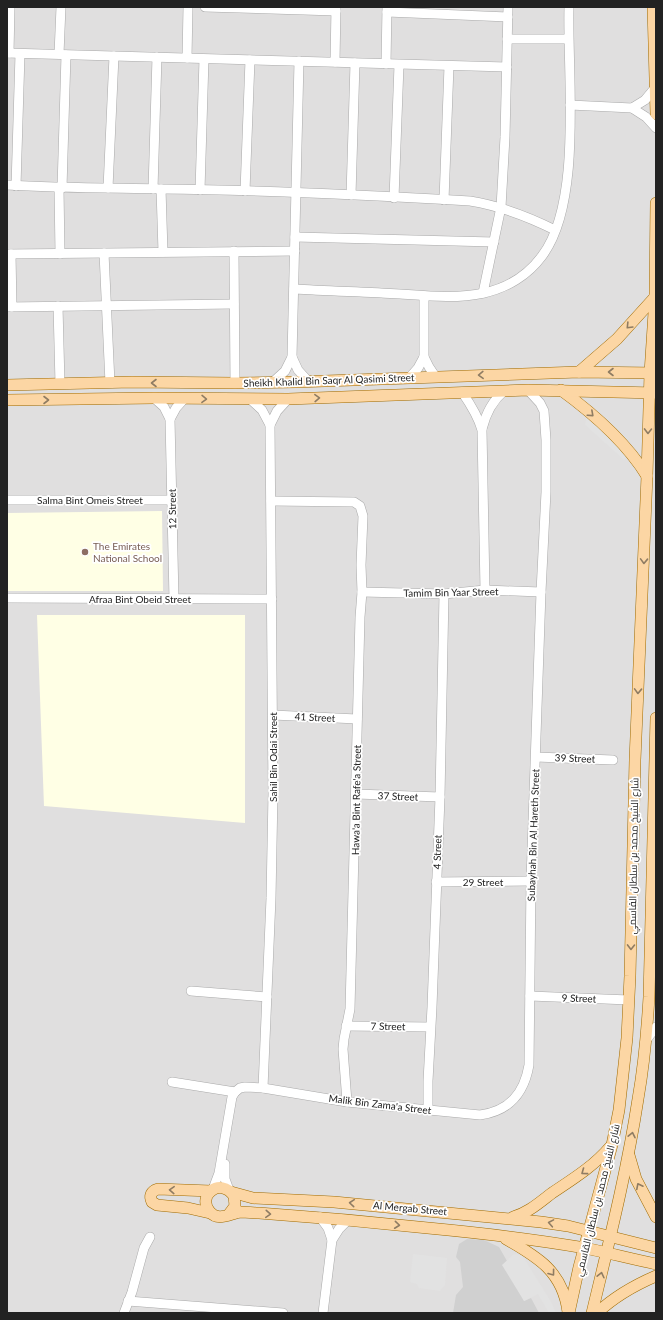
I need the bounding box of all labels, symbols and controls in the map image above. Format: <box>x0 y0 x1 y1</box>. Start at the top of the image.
one-way arrow <box>626 321 634 329</box>
one-way arrow <box>608 368 614 376</box>
street label: Sheikh Khalid Bin Saqr Al Qasimi Street <box>243 371 415 389</box>
one-way arrow <box>478 371 484 379</box>
one-way arrow <box>151 379 157 387</box>
one-way arrow <box>201 394 207 403</box>
one-way arrow <box>314 394 320 402</box>
one-way arrow <box>43 395 49 404</box>
one-way arrow <box>587 409 594 416</box>
one-way arrow <box>644 428 652 434</box>
street label: 12 Street <box>166 488 178 529</box>
street label: Salma Bint Omeis Street <box>37 494 143 506</box>
place label: The Emirates National School <box>93 540 162 564</box>
marker: The Emirates National School <box>80 547 90 557</box>
one-way arrow <box>639 558 648 564</box>
street label: Tamim Bin Yaar Street <box>403 585 499 599</box>
street label: Afraa Bint Obeid Street <box>89 593 192 605</box>
one-way arrow <box>634 688 642 694</box>
street label: 41 Street <box>294 710 336 724</box>
street label: Sahil Bin Odai Street <box>267 712 279 802</box>
street label: Hawa'a Bint Rafe'a Street <box>349 744 363 855</box>
street label: 39 Street <box>555 751 596 765</box>
street label: Subayhah Bin Al Hareth Street <box>525 768 541 901</box>
street label: شارع الشيخ محمد بن سلطان القاسمي <box>626 778 642 934</box>
street label: 37 Street <box>378 789 419 803</box>
street label: 4 Street <box>430 834 444 870</box>
street label: 29 Street <box>463 876 504 888</box>
one-way arrow <box>626 944 635 950</box>
street label: 9 Street <box>561 991 597 1005</box>
street label: 7 Street <box>371 1020 406 1032</box>
street label: Malik Bin Zama'a Street <box>328 1092 432 1116</box>
street label: شارع الشيخ محمد بن سلطان القاسمي <box>572 1123 624 1278</box>
one-way arrow <box>627 1131 636 1138</box>
one-way arrow <box>581 1167 588 1174</box>
one-way arrow <box>636 1183 644 1190</box>
one-way arrow <box>169 1186 175 1194</box>
one-way arrow <box>349 1199 355 1208</box>
street label: Al Mergab Street <box>372 1199 448 1217</box>
one-way arrow <box>265 1209 271 1218</box>
one-way arrow <box>548 1219 554 1228</box>
one-way arrow <box>394 1220 400 1229</box>
one-way arrow <box>548 1269 555 1276</box>
one-way arrow <box>596 1272 604 1278</box>

